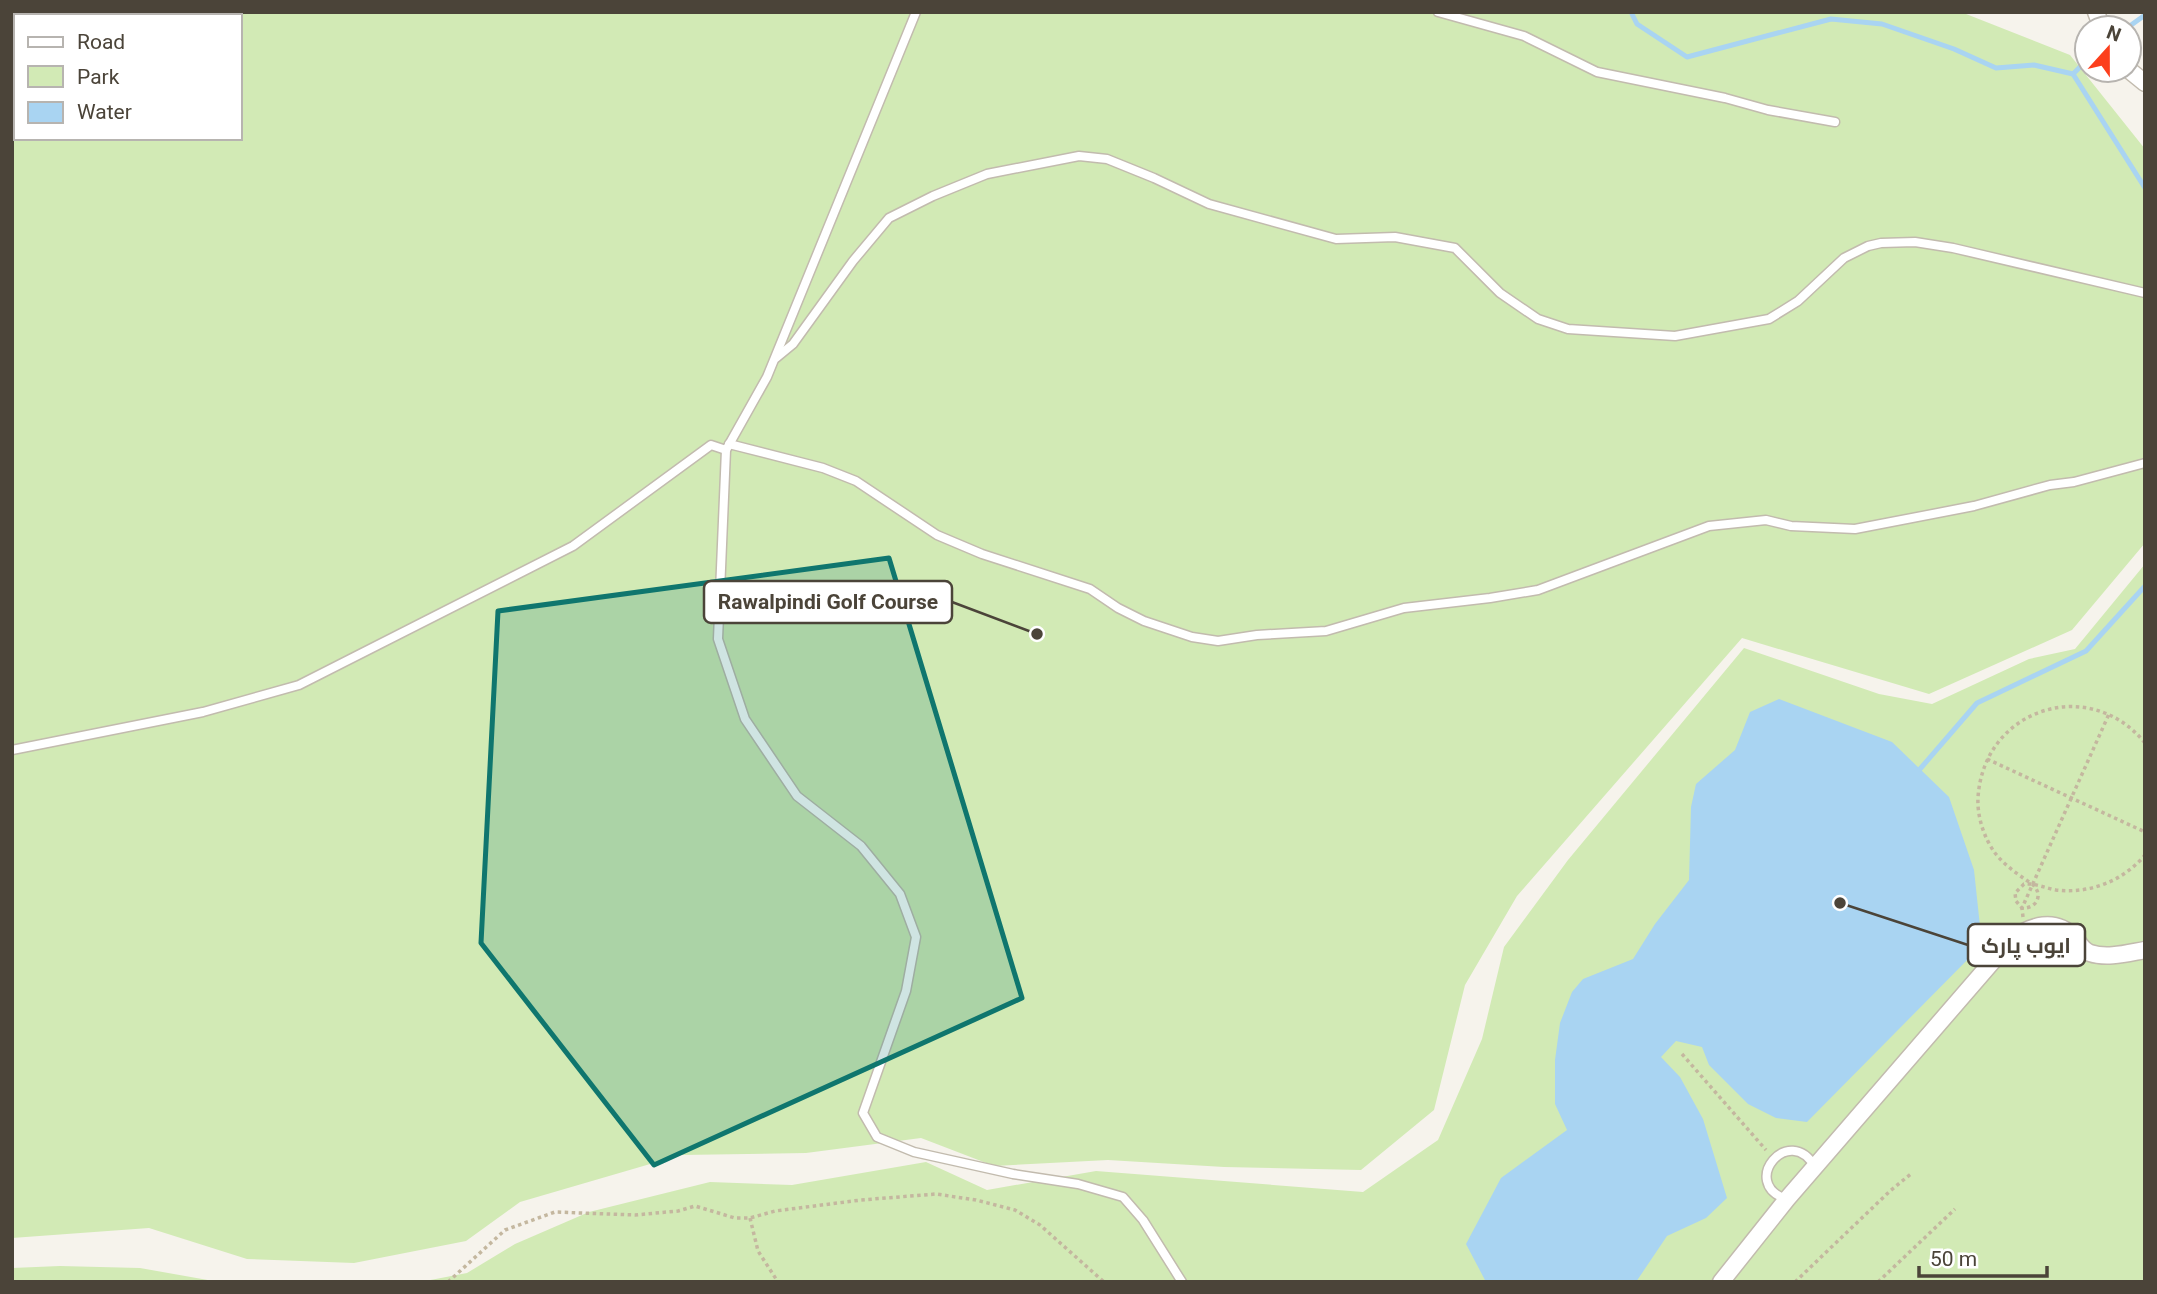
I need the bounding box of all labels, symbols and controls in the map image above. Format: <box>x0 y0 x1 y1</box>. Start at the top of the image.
legend <box>14 14 242 140</box>
north arrow <box>2073 14 2143 84</box>
text: N <box>2104 20 2124 47</box>
text: Road <box>77 30 125 54</box>
text: Park <box>77 65 120 89</box>
text: Water <box>77 100 132 124</box>
callout: Rawalpindi Golf Course <box>704 581 952 623</box>
text: Rawalpindi Golf Course <box>718 590 938 614</box>
callout: ایوب پارک <box>1968 924 2085 966</box>
text: ایوب پارک <box>1981 934 2071 961</box>
scale bar <box>1919 1234 2047 1278</box>
text: 50 m <box>1930 1247 1977 1271</box>

